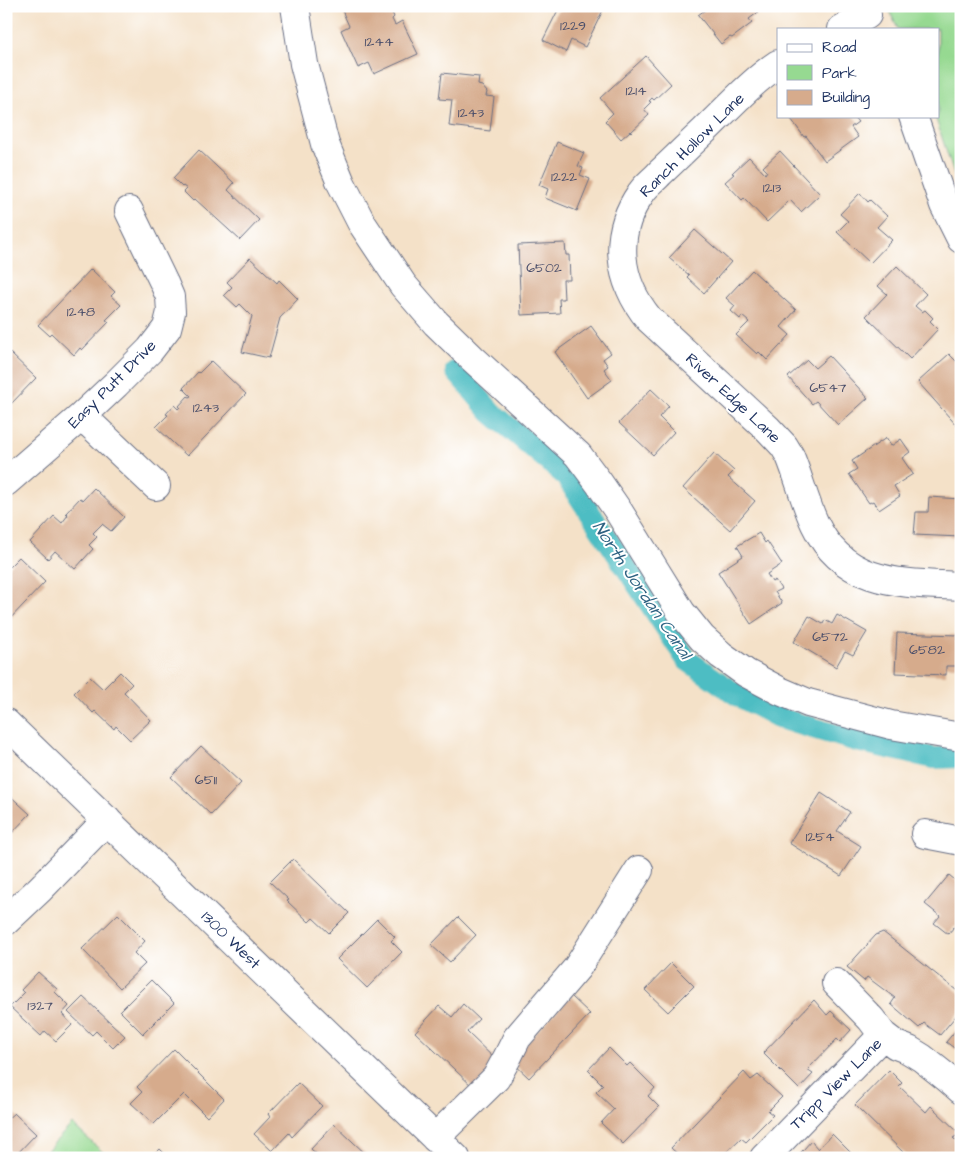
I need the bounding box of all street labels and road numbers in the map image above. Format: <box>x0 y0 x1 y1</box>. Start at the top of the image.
street label: Ranch Hollow Lane <box>635 88 749 202</box>
street label: Easy Putt Drive <box>63 335 162 434</box>
street label: River Edge Lane <box>680 348 786 449</box>
street label: 1300 West <box>196 906 266 974</box>
street label: Tripp View Lane <box>785 1033 887 1135</box>

